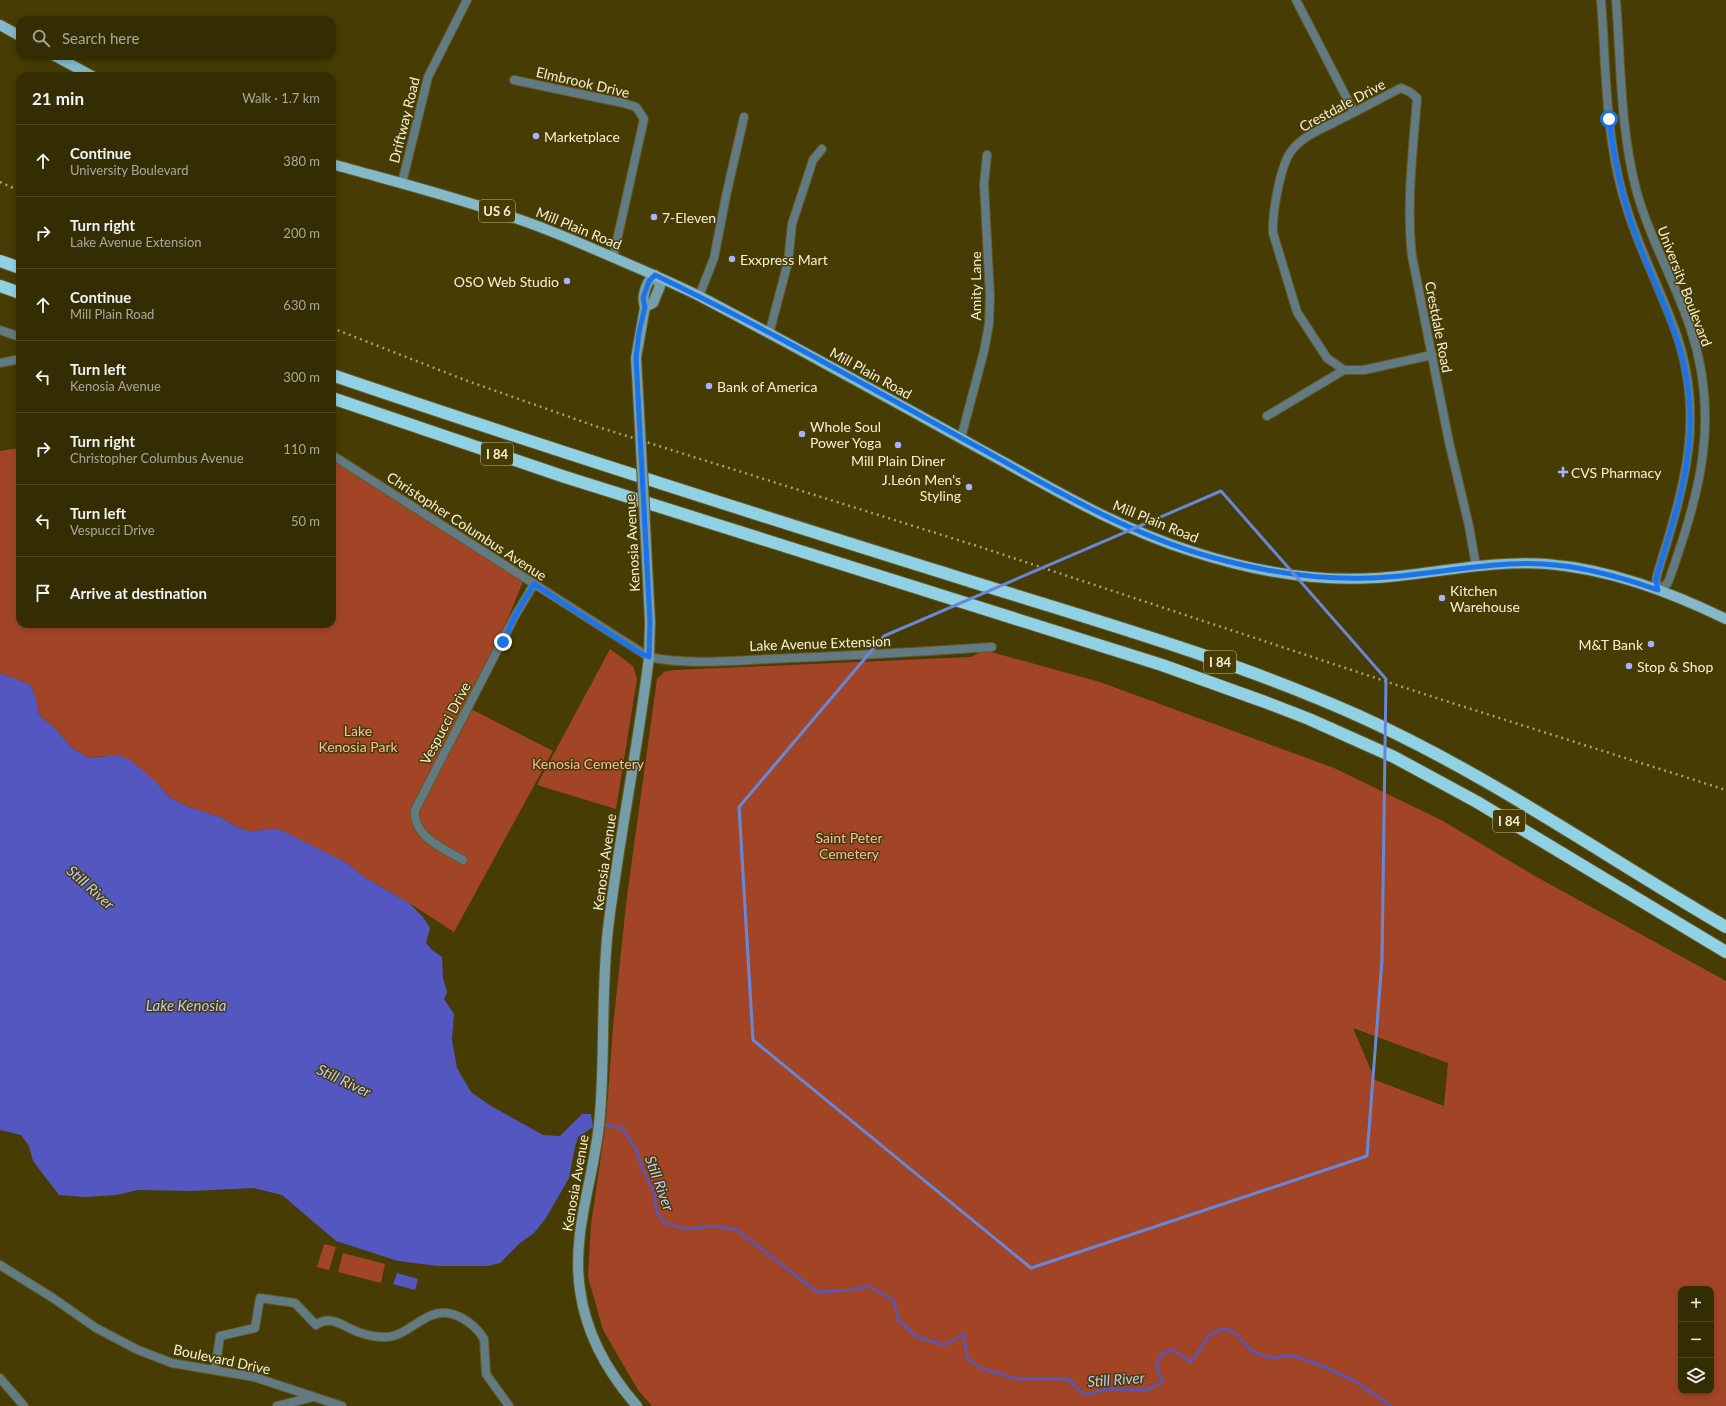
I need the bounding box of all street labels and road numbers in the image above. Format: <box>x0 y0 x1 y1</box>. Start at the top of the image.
street label: Elmbrook Drive <box>535 63 631 101</box>
street label: Driftway Road <box>385 75 423 165</box>
street label: Crestdale Drive <box>1296 75 1388 135</box>
road number: US 6 <box>479 200 515 222</box>
street label: Mill Plain Road <box>534 203 624 253</box>
street label: University Boulevard <box>1654 223 1716 349</box>
street label: Amity Lane <box>967 251 984 321</box>
street label: Crestdale Road <box>1422 280 1456 374</box>
street label: Mill Plain Road <box>827 344 915 402</box>
road number: I 84 <box>481 443 513 465</box>
street label: Christopher Columbus Avenue <box>384 468 550 584</box>
street label: Kenosia Avenue <box>621 494 643 592</box>
street label: Mill Plain Road <box>1111 496 1201 546</box>
street label: Lake Avenue Extension <box>749 632 891 654</box>
road number: I 84 <box>1204 651 1236 673</box>
street label: Vespucci Drive <box>416 679 474 767</box>
road number: I 84 <box>1493 810 1525 832</box>
street label: Kenosia Avenue <box>589 812 619 912</box>
street label: Kenosia Avenue <box>558 1133 592 1233</box>
street label: Boulevard Drive <box>172 1340 272 1378</box>

